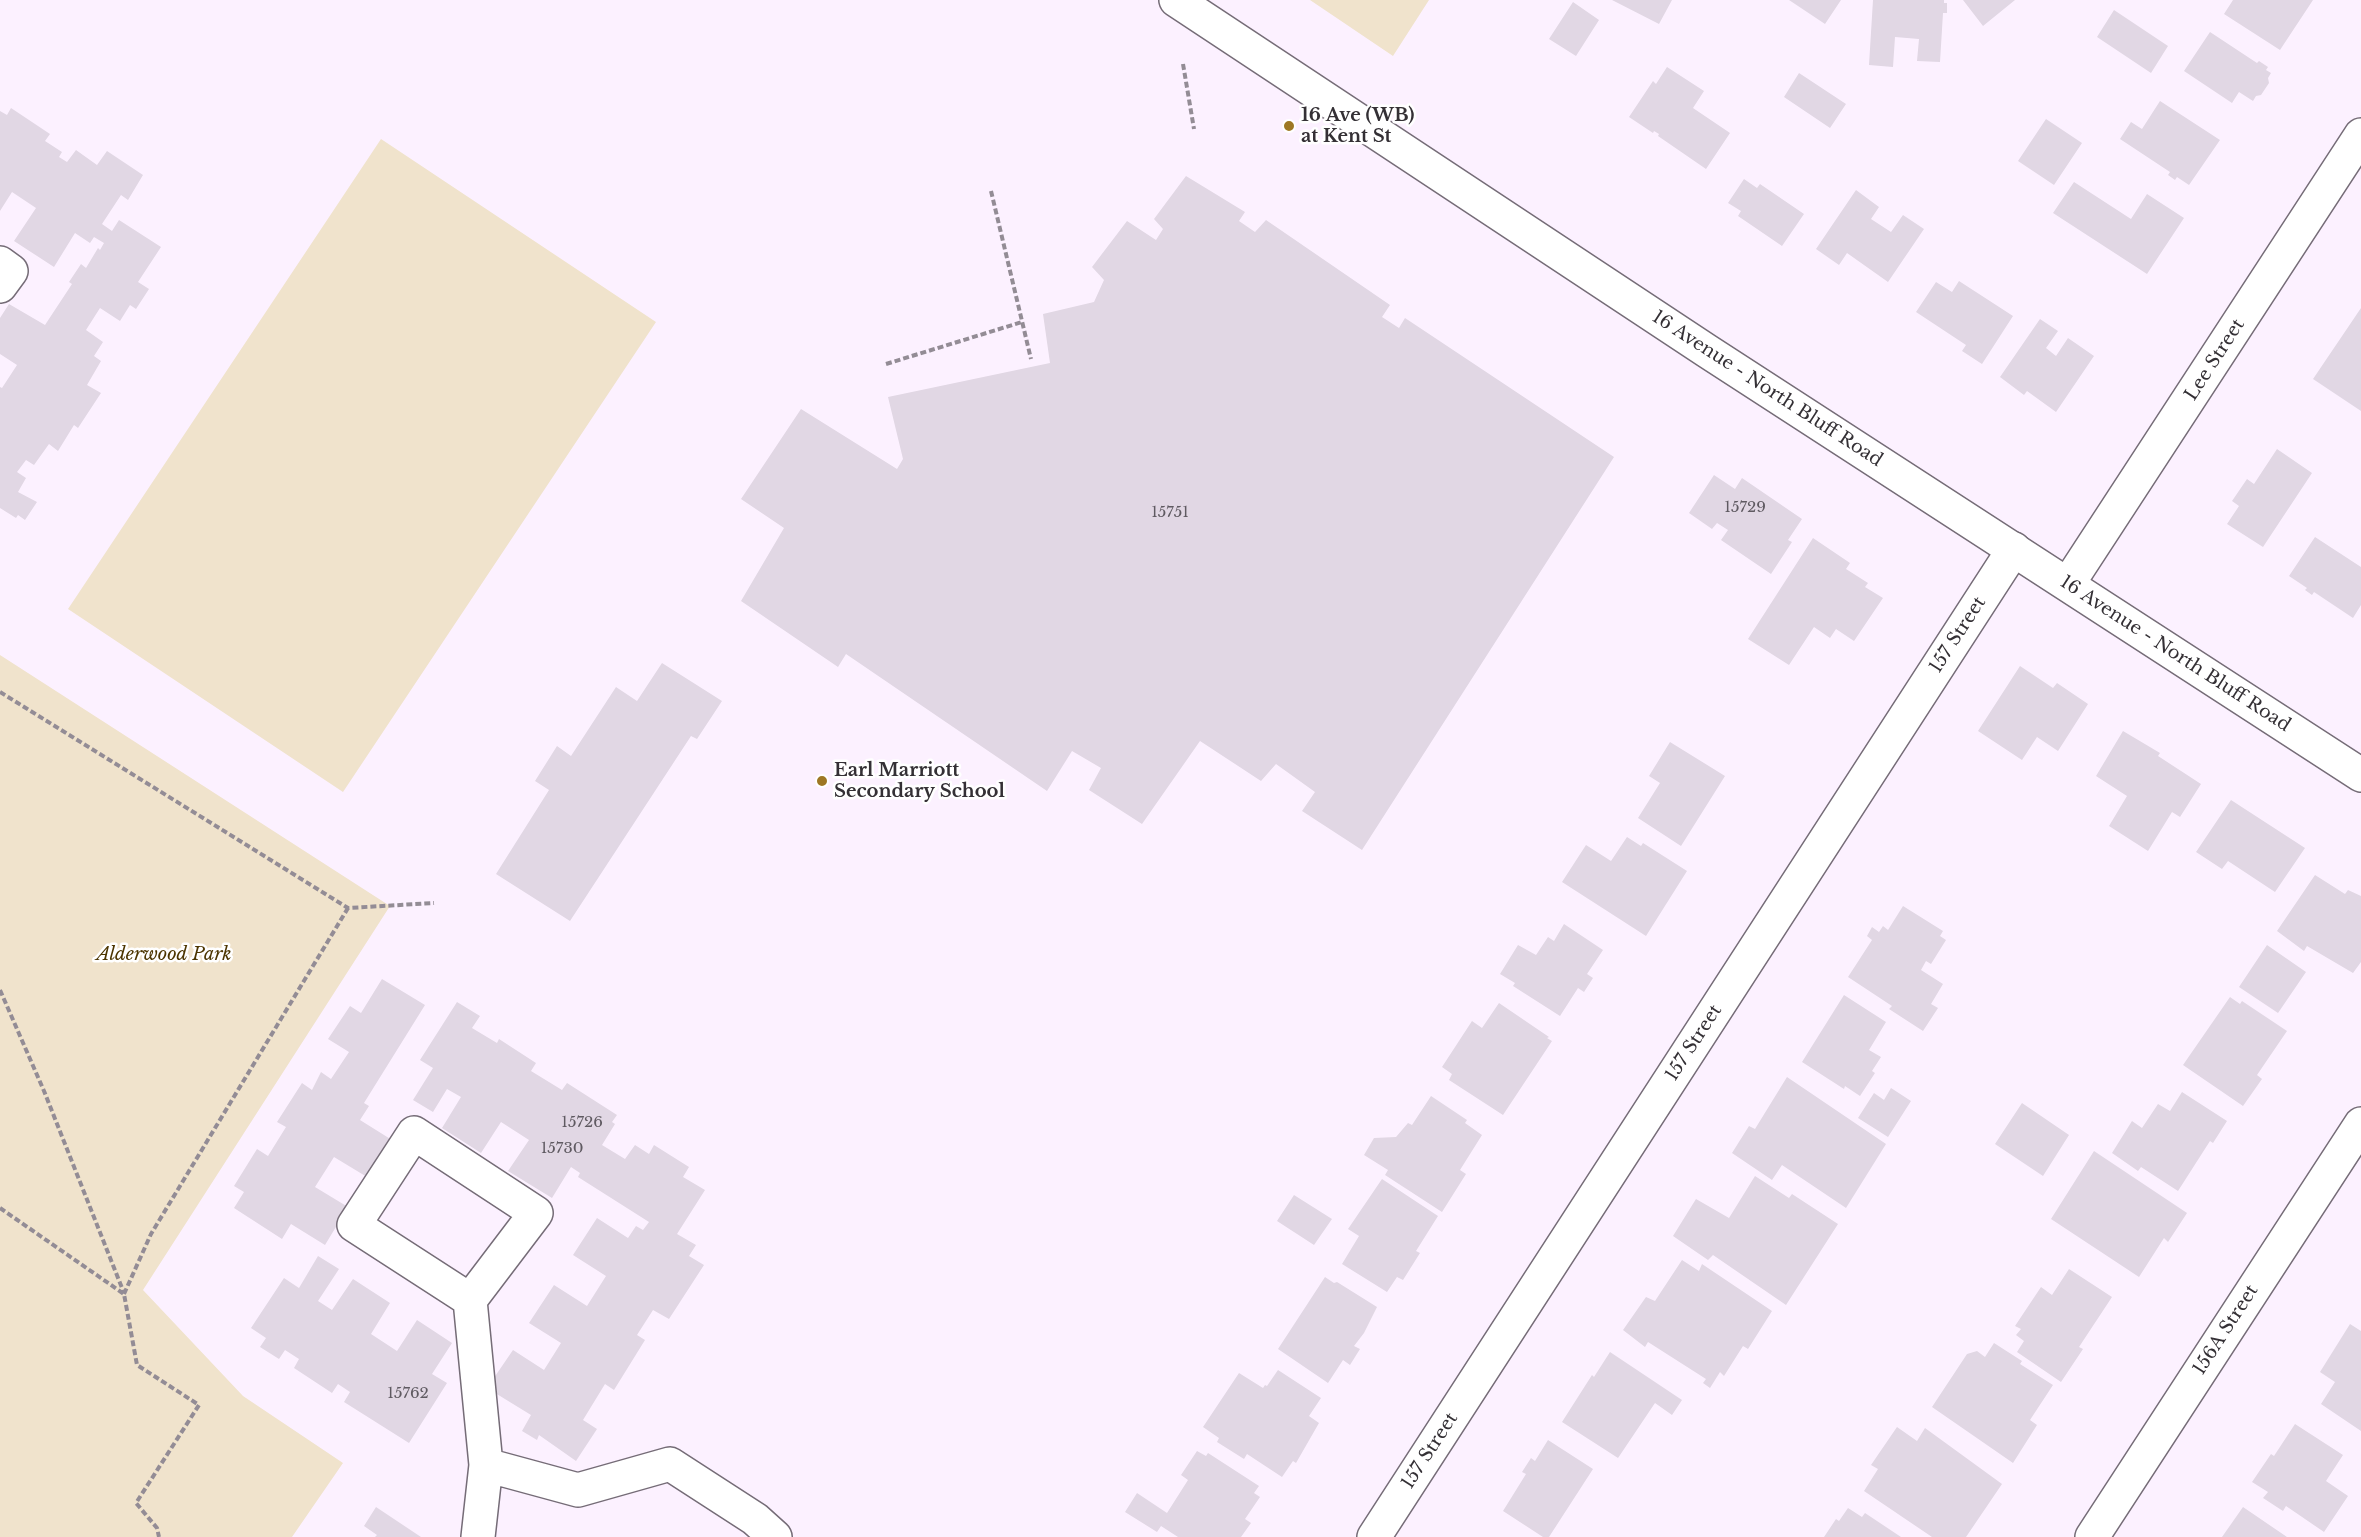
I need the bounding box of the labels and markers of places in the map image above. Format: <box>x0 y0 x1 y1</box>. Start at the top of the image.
place label: 16 Ave (WB) at Kent St <box>1301 105 1414 148</box>
marker: 16 Ave (WB) at Kent St <box>1282 119 1296 133</box>
place label: Earl Marriott Secondary School <box>834 760 1005 802</box>
marker: Earl Marriott Secondary School <box>815 774 829 788</box>

